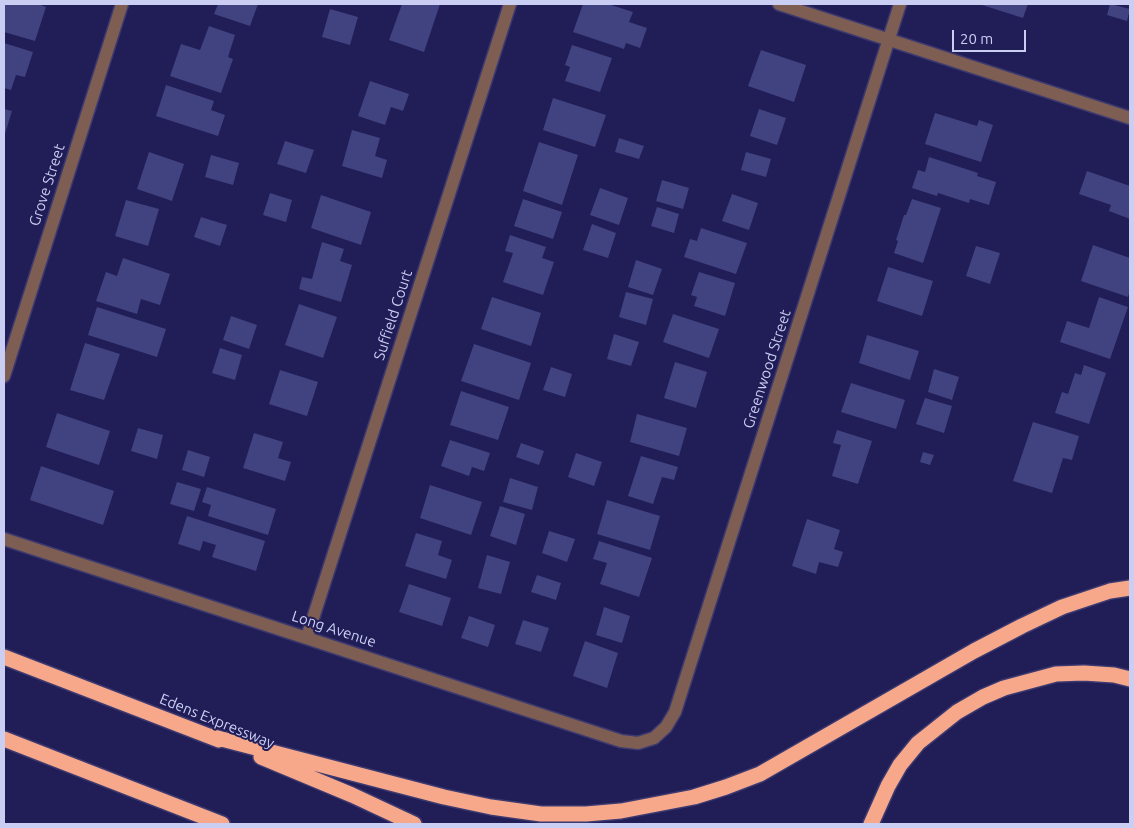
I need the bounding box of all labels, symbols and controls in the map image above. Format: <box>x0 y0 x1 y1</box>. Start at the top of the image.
scale bar <box>954 20 1028 52</box>
text: 20 m <box>960 30 993 47</box>
street label: Grove Street <box>25 142 69 228</box>
street label: Suffield Court <box>370 268 416 362</box>
street label: Greenwood Street <box>739 307 795 431</box>
street label: Long Avenue <box>290 607 378 651</box>
street label: Edens Expressway <box>157 690 277 752</box>

